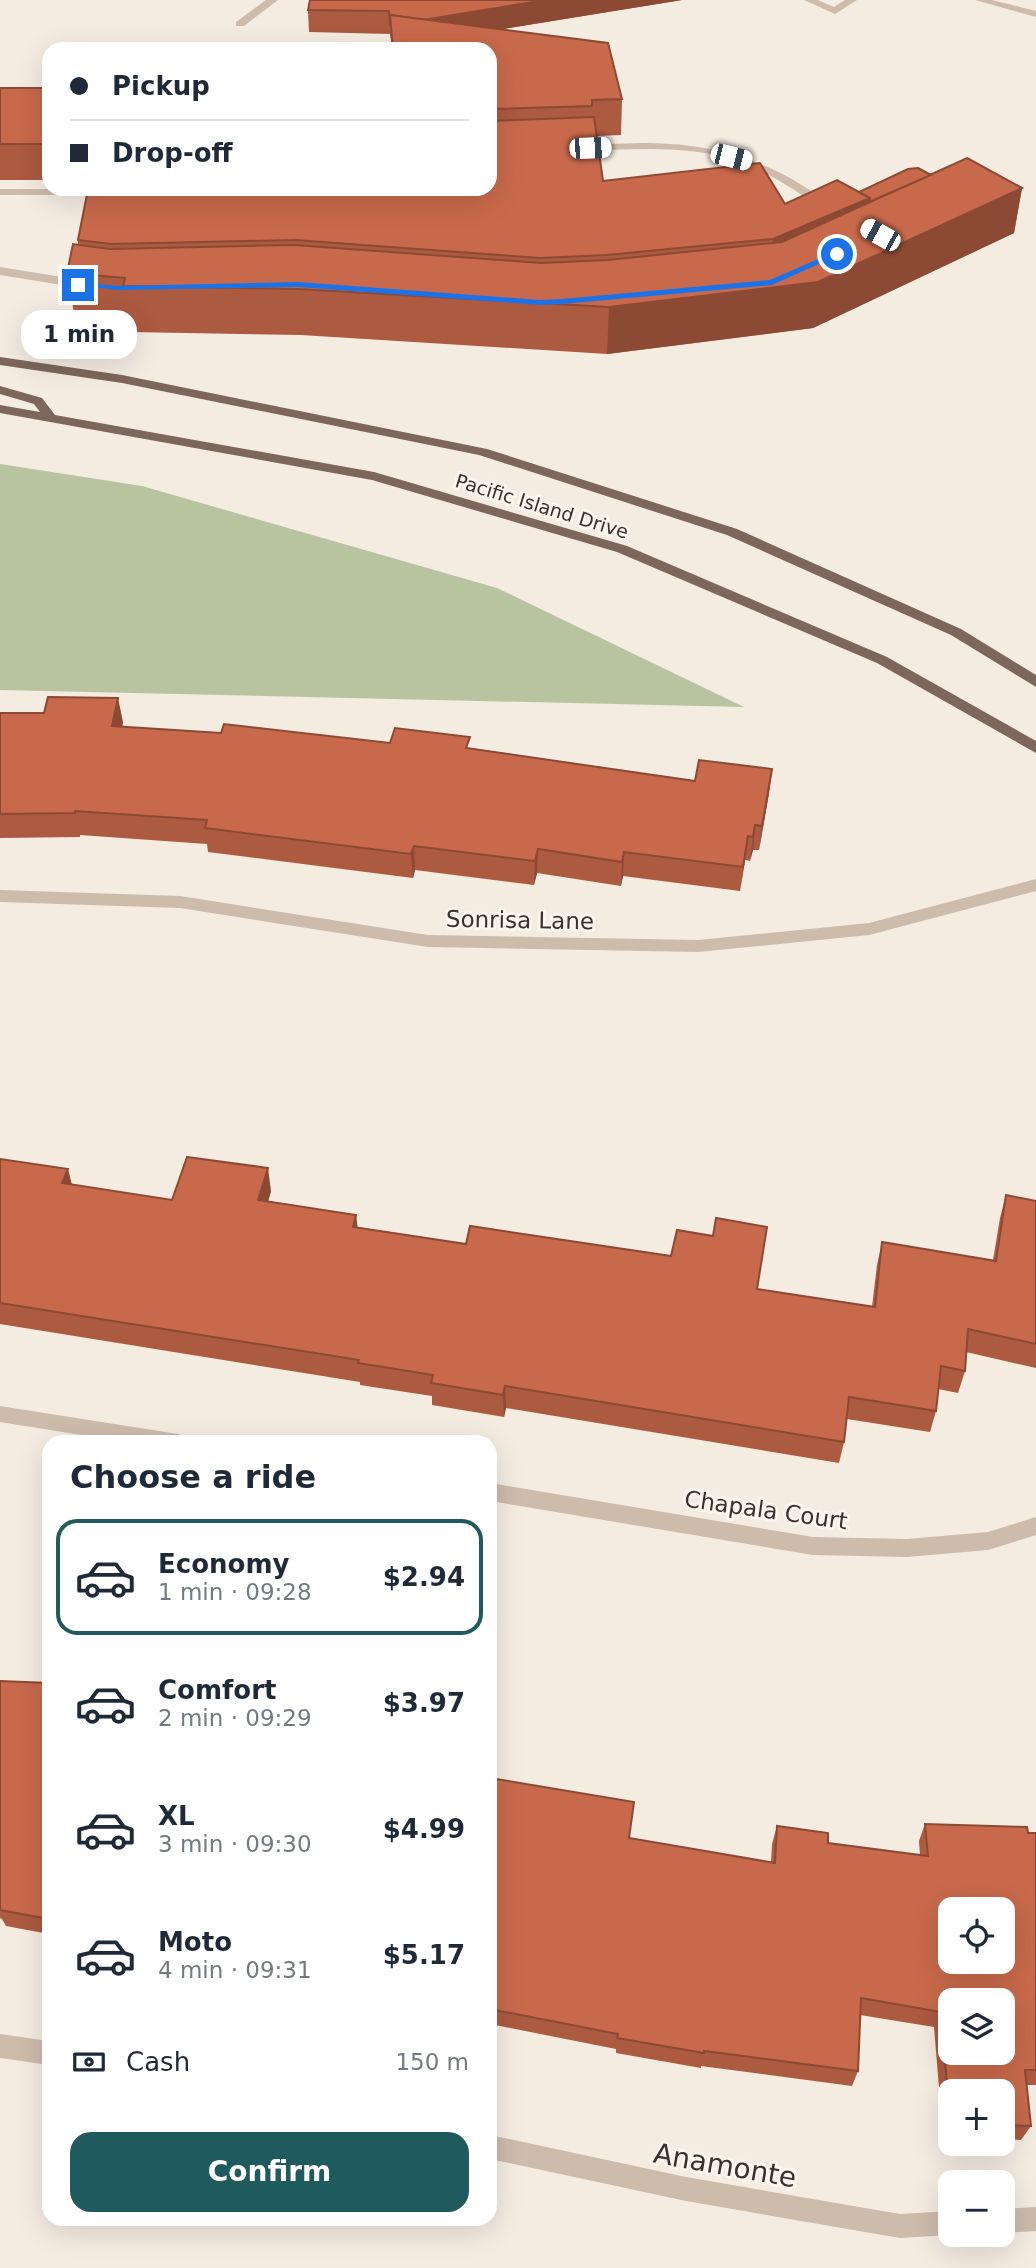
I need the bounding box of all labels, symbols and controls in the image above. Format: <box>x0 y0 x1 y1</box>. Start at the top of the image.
text: Pickup <box>112 71 210 101</box>
car <box>569 137 612 159</box>
text: Drop-off <box>112 138 233 168</box>
car <box>709 142 754 172</box>
car <box>857 216 904 254</box>
route start <box>821 238 853 270</box>
route end <box>62 269 94 301</box>
callout: 1 min <box>20 310 136 358</box>
text: 1 min <box>43 321 115 347</box>
street label: Pacific Island Drive <box>453 469 631 543</box>
street label: Sonrisa Lane <box>446 906 594 934</box>
text: Choose a ride <box>70 1458 316 1496</box>
street label: Chapala Court <box>683 1486 849 1534</box>
icon: car <box>74 1546 137 1609</box>
text: Economy <box>158 1549 289 1579</box>
text: $2.94 <box>383 1562 465 1592</box>
text: 1 min · 09:28 <box>158 1579 312 1605</box>
icon: car <box>74 1672 137 1735</box>
text: Comfort <box>158 1675 276 1705</box>
text: $3.97 <box>383 1688 465 1718</box>
text: 2 min · 09:29 <box>158 1705 312 1731</box>
icon: car <box>74 1798 137 1861</box>
text: XL <box>158 1801 195 1831</box>
text: $4.99 <box>383 1814 465 1844</box>
text: 3 min · 09:30 <box>158 1831 312 1857</box>
map controls <box>938 1897 1015 2247</box>
button: locate <box>938 1897 1015 1974</box>
icon: car <box>74 1924 137 1987</box>
text: Moto <box>158 1927 232 1957</box>
text: $5.17 <box>383 1940 465 1970</box>
text: 4 min · 09:31 <box>158 1957 312 1983</box>
button: layers <box>938 1988 1015 2065</box>
icon: cash <box>70 2043 108 2081</box>
text: Cash <box>126 2047 190 2077</box>
text: 150 m <box>395 2049 469 2075</box>
button: + <box>938 2079 1015 2156</box>
button: Confirm <box>70 2132 469 2212</box>
street label: Anamonte <box>651 2137 799 2194</box>
button: − <box>938 2170 1015 2247</box>

